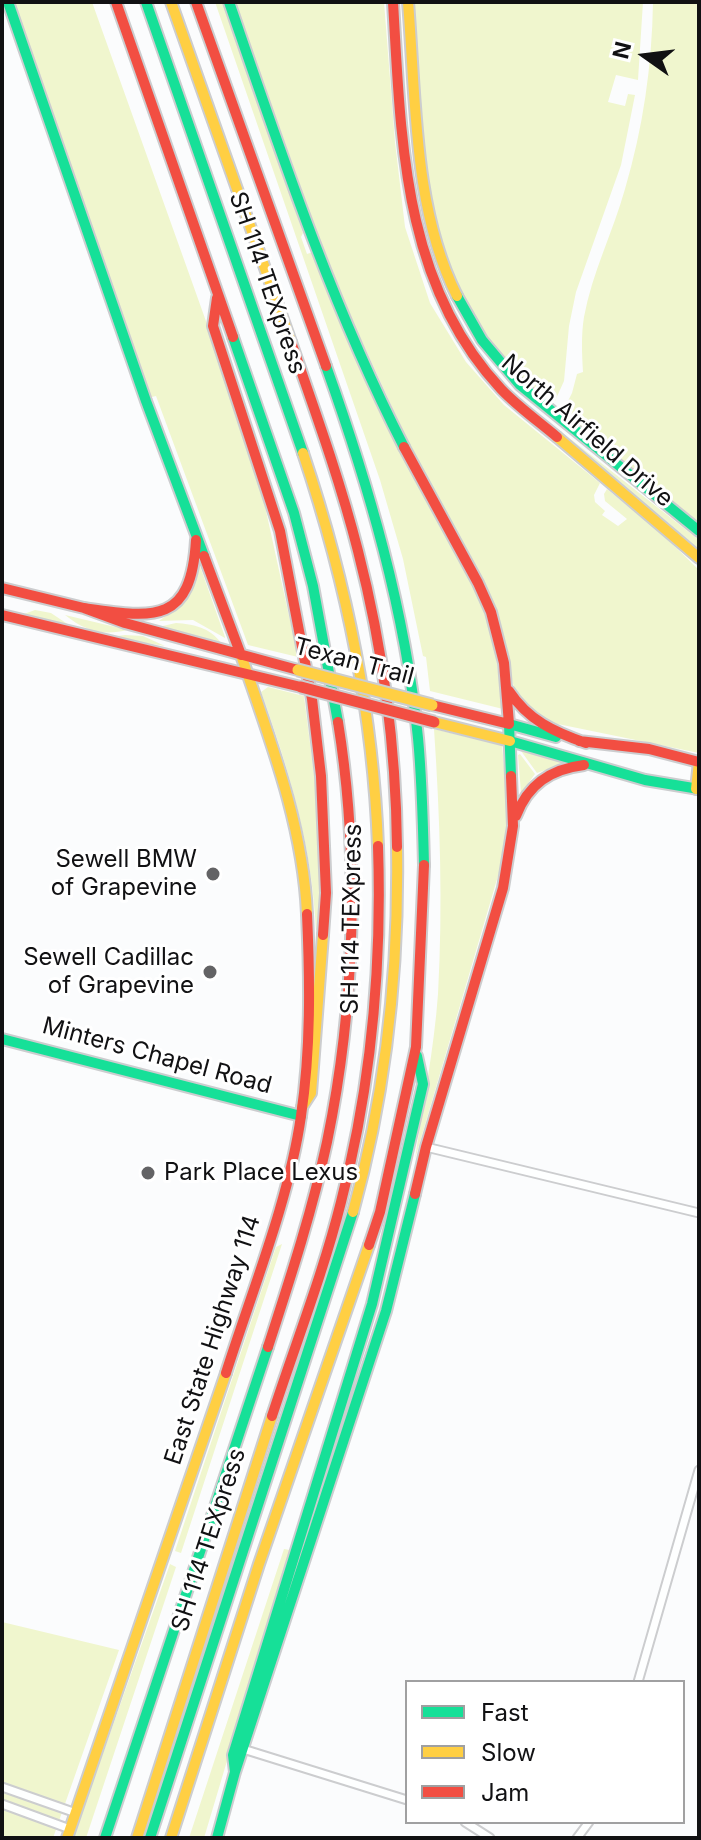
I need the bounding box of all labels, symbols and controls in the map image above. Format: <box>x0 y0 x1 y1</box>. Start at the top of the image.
north arrow <box>605 16 685 96</box>
text: N <box>607 39 636 61</box>
street label: SH 114 TEXpress <box>222 188 312 378</box>
street label: North Airfield Drive <box>495 349 679 513</box>
street label: Texan Trail <box>291 632 417 692</box>
street label: SH 114 TEXpress <box>336 823 368 1015</box>
place label: Sewell BMW of Grapevine <box>51 846 197 902</box>
marker: Sewell BMW of Grapevine <box>204 865 222 883</box>
place label: Sewell Cadillac of Grapevine <box>23 944 194 1000</box>
marker: Sewell Cadillac of Grapevine <box>201 963 219 981</box>
street label: Minters Chapel Road <box>39 1012 275 1100</box>
place label: Park Place Lexus <box>164 1159 358 1187</box>
marker: Park Place Lexus <box>139 1164 157 1182</box>
street label: East State Highway 114 <box>159 1211 267 1469</box>
street label: SH 114 TEXpress <box>166 1445 252 1635</box>
legend <box>405 1680 685 1824</box>
text: Fast <box>481 1698 529 1727</box>
text: Slow <box>481 1738 536 1767</box>
text: Jam <box>481 1778 529 1807</box>

